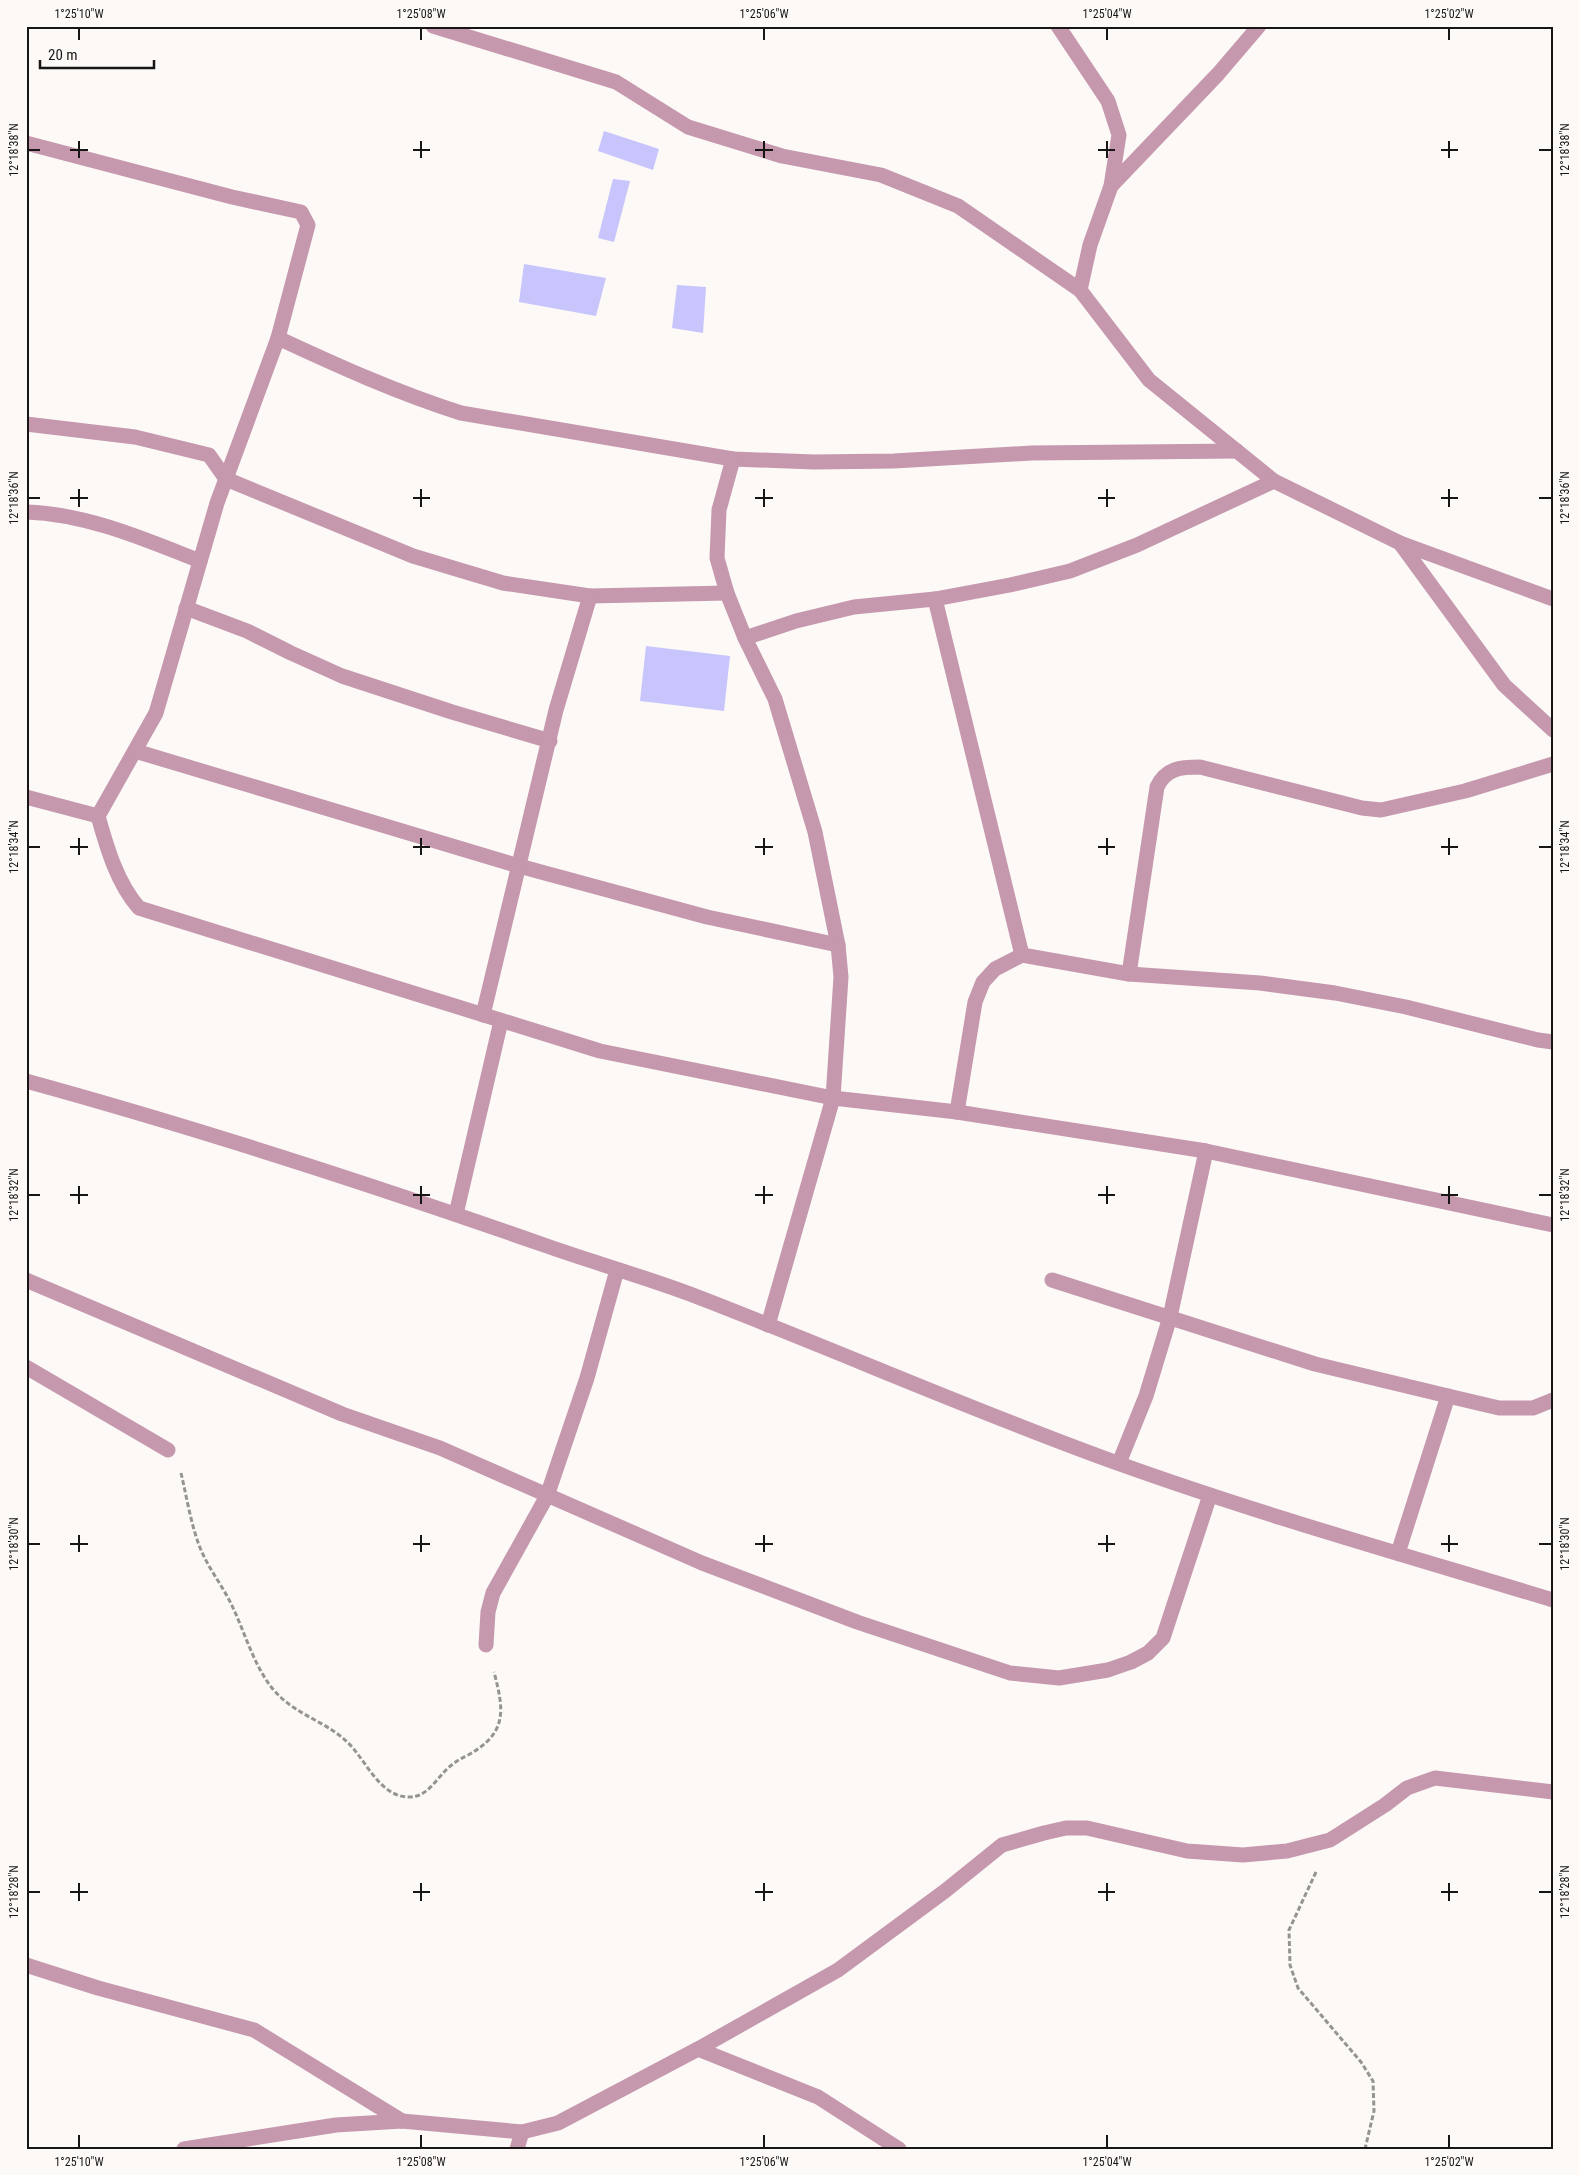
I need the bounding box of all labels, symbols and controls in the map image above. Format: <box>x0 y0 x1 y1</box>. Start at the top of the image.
text: 1°25'10"W <box>54 7 104 21</box>
text: 1°25'08"W <box>396 7 446 21</box>
text: 1°25'06"W <box>739 7 789 21</box>
text: 1°25'04"W <box>1082 7 1132 21</box>
text: 1°25'02"W <box>1424 7 1474 21</box>
scale bar <box>40 38 154 70</box>
text: 20 m <box>48 46 78 64</box>
text: 12°18'38"N <box>7 123 21 177</box>
text: 12°18'38"N <box>1558 123 1572 177</box>
text: 12°18'36"N <box>7 471 21 525</box>
text: 12°18'36"N <box>1558 471 1572 525</box>
text: 12°18'34"N <box>7 820 21 874</box>
text: 12°18'34"N <box>1558 820 1572 874</box>
text: 12°18'32"N <box>7 1168 21 1222</box>
text: 12°18'32"N <box>1558 1168 1572 1222</box>
text: 12°18'30"N <box>7 1517 21 1571</box>
text: 12°18'30"N <box>1558 1517 1572 1571</box>
text: 12°18'28"N <box>7 1865 21 1919</box>
text: 12°18'28"N <box>1558 1865 1572 1919</box>
text: 1°25'10"W <box>54 2155 104 2169</box>
text: 1°25'08"W <box>396 2155 446 2169</box>
text: 1°25'06"W <box>739 2155 789 2169</box>
text: 1°25'04"W <box>1082 2155 1132 2169</box>
text: 1°25'02"W <box>1424 2155 1474 2169</box>

